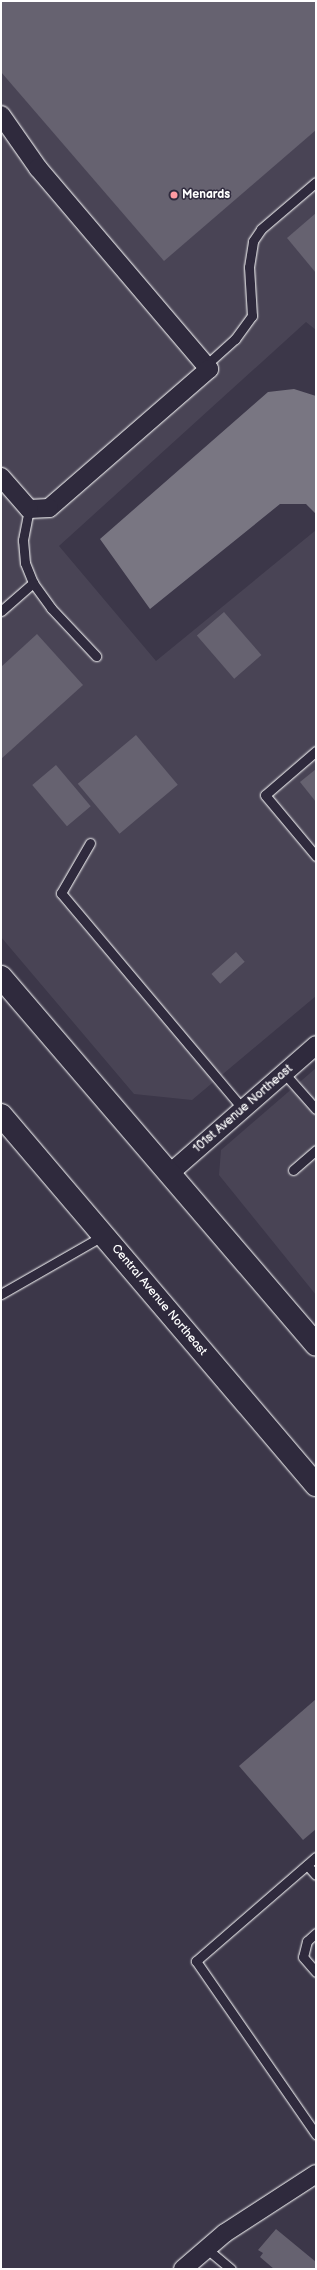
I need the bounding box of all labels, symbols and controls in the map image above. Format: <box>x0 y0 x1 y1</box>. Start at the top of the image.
place label: Menards <box>182 188 230 202</box>
marker: Menards <box>169 190 179 200</box>
street label: 101st Avenue Northeast <box>190 1062 296 1156</box>
street label: Central Avenue Northeast <box>108 1242 210 1358</box>

